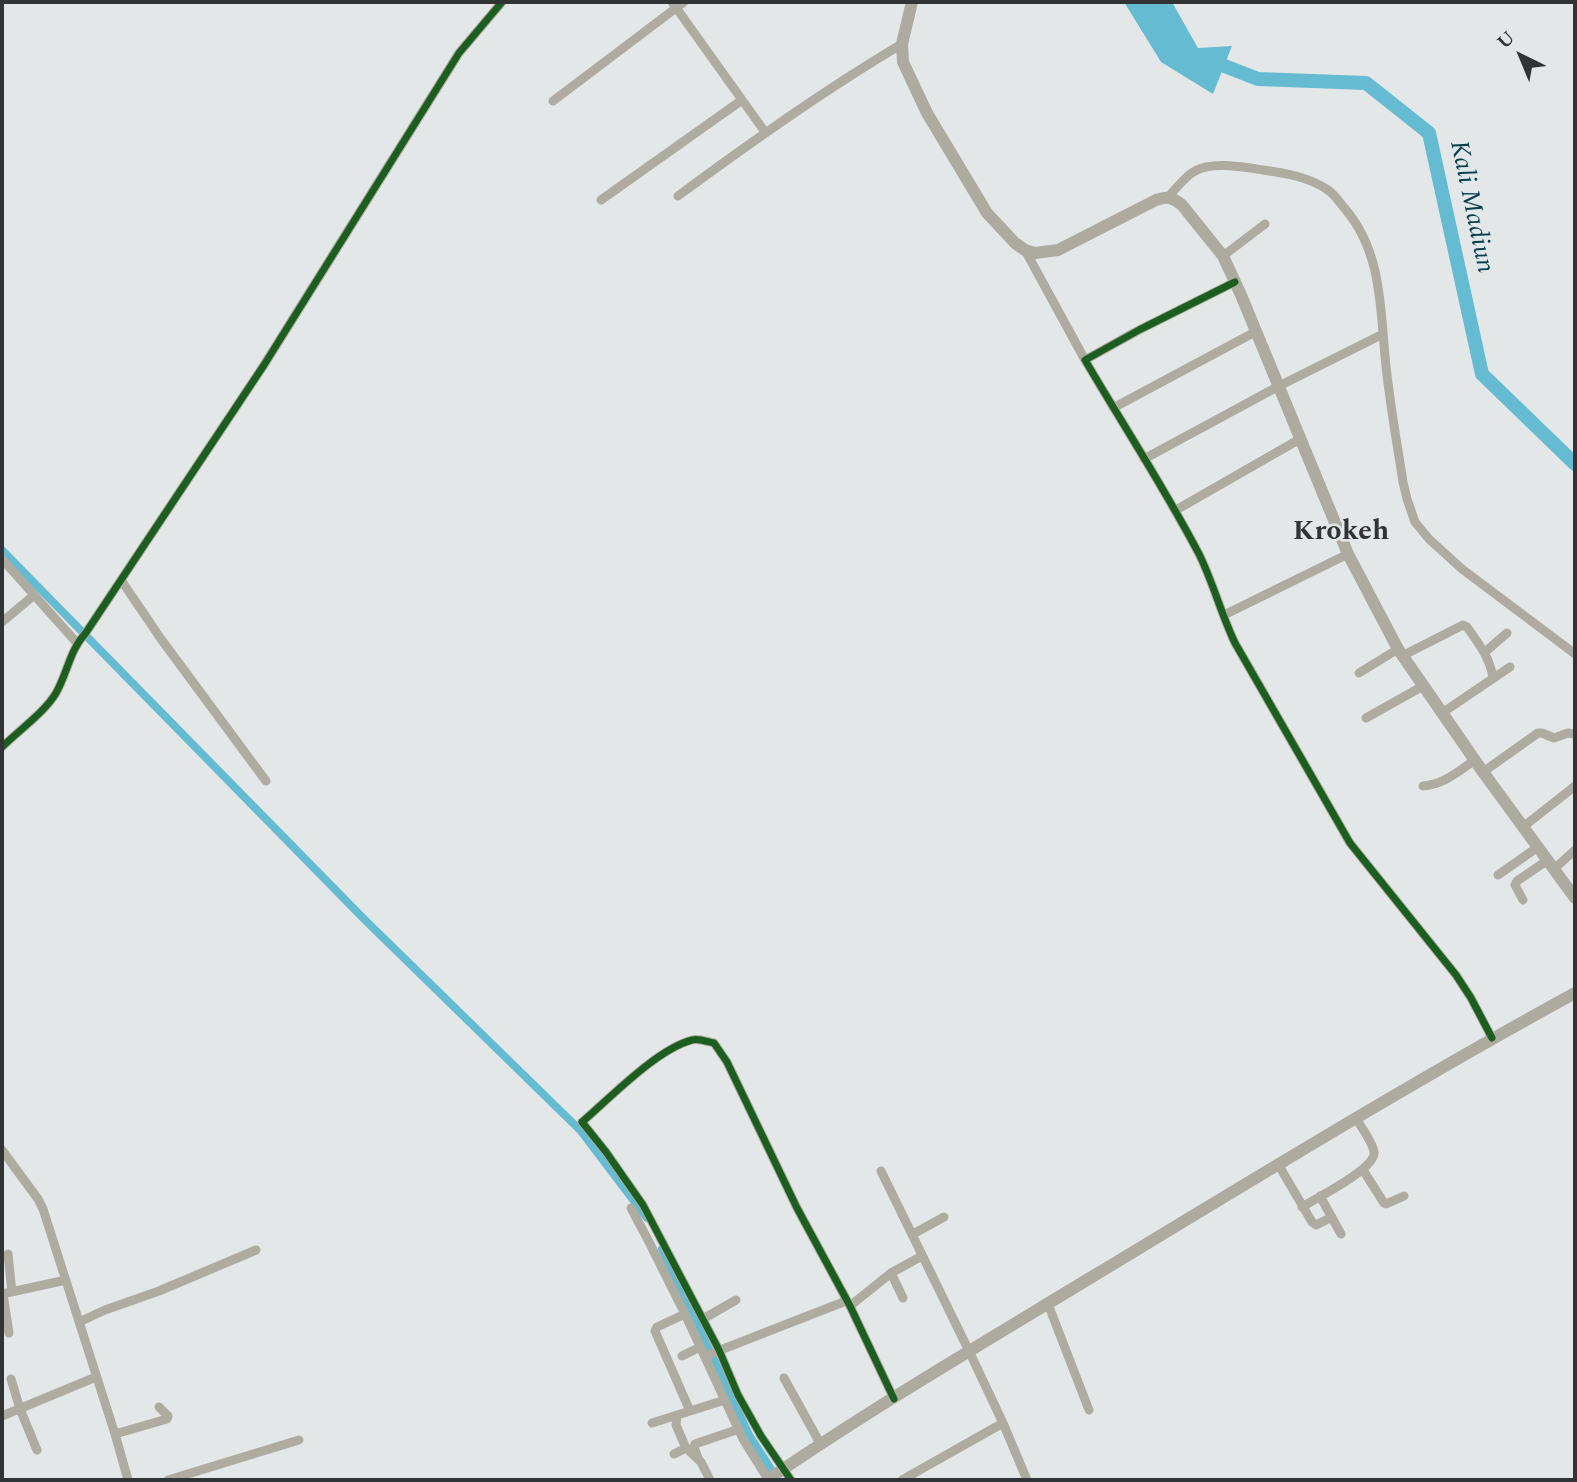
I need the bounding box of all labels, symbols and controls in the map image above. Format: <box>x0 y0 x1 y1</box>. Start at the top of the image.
north arrow <box>1486 21 1556 91</box>
text: U <box>1491 24 1522 56</box>
water label: Kali Madiun <box>1441 138 1499 276</box>
district label: Krokeh <box>1293 517 1389 551</box>

